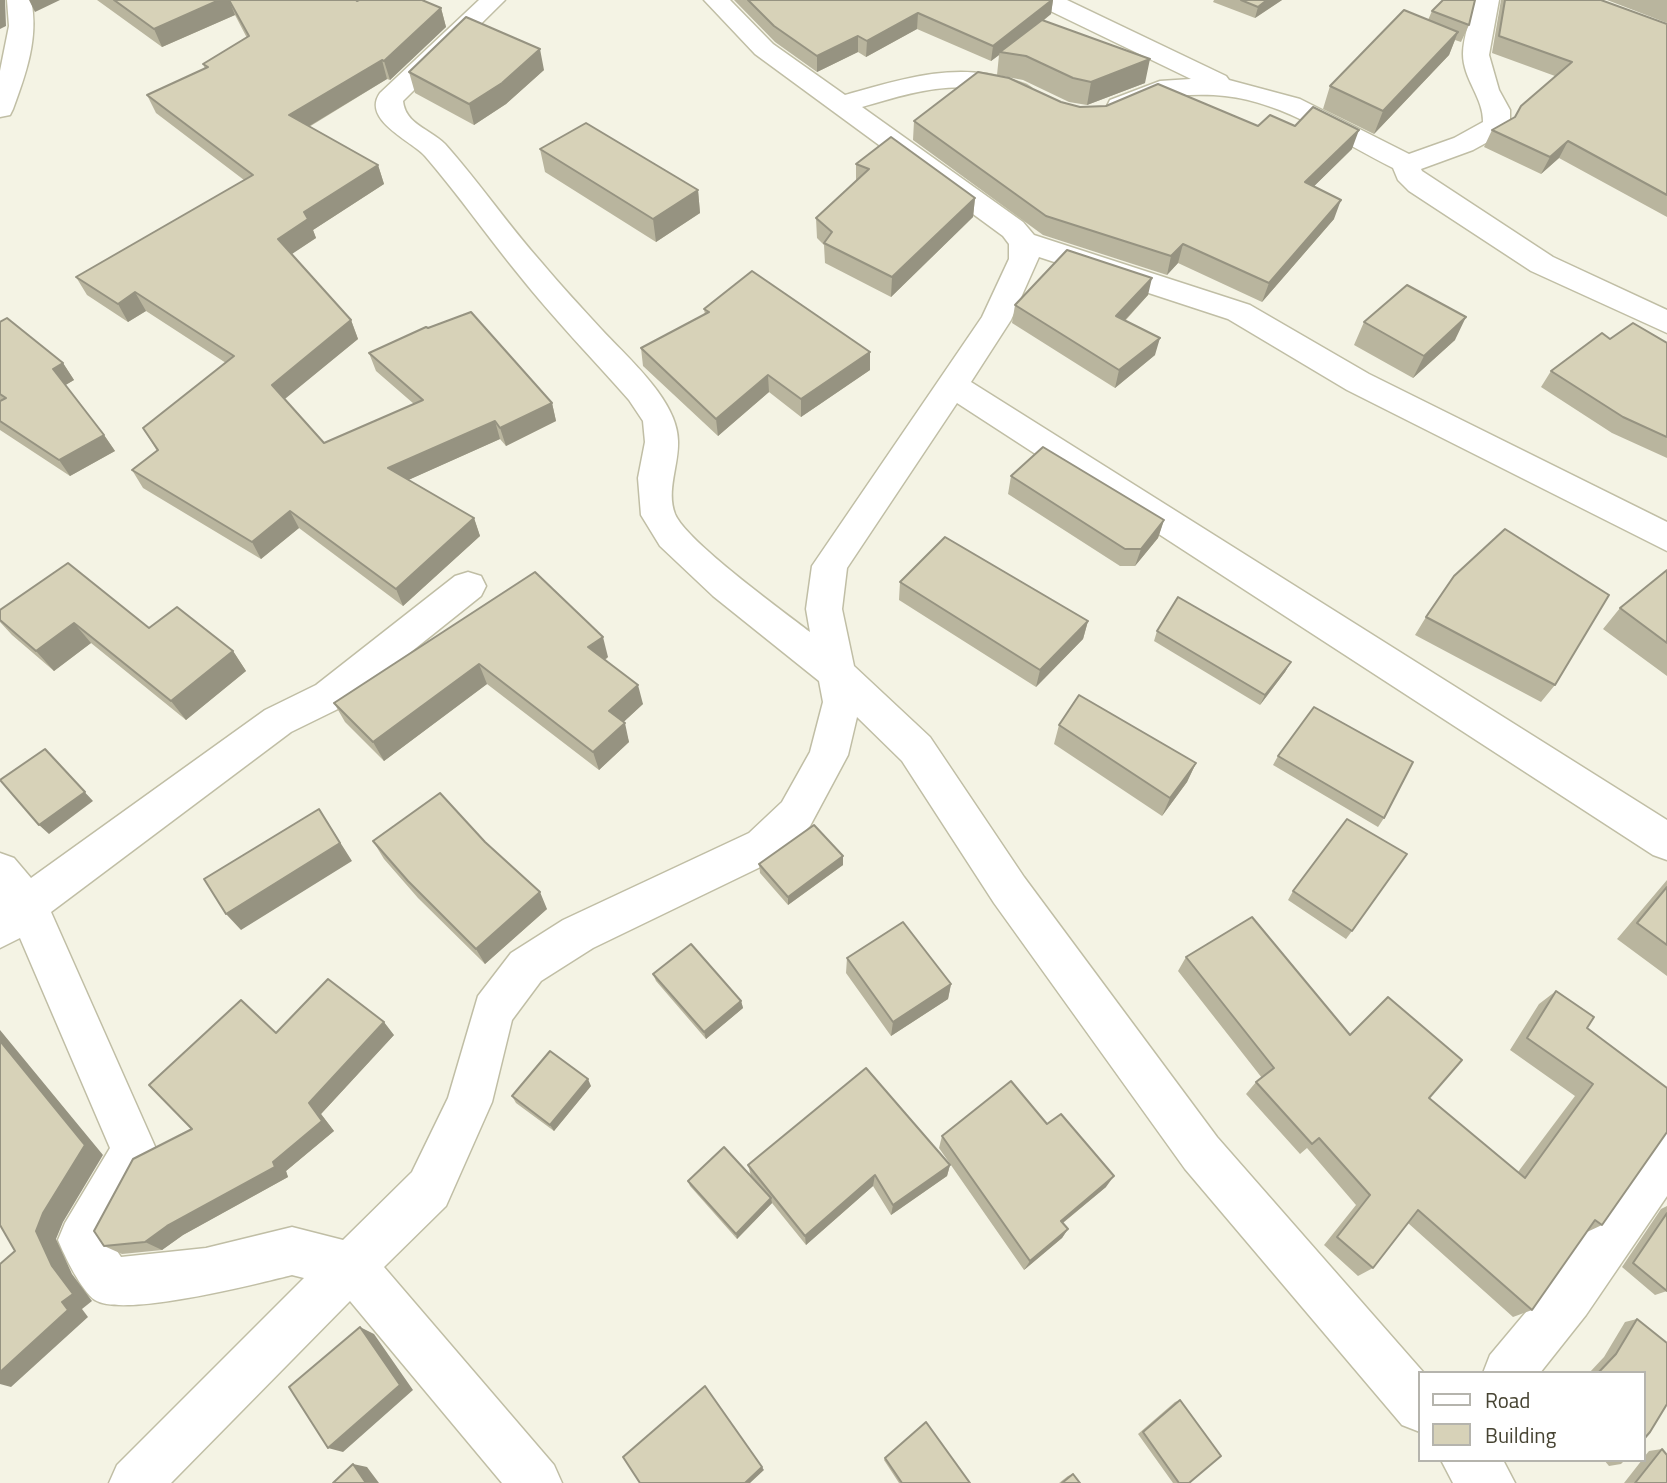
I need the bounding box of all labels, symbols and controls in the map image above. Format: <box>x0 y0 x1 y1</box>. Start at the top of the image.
legend <box>1418 1371 1646 1462</box>
text: Road <box>1485 1384 1530 1416</box>
text: Building <box>1485 1419 1556 1451</box>

